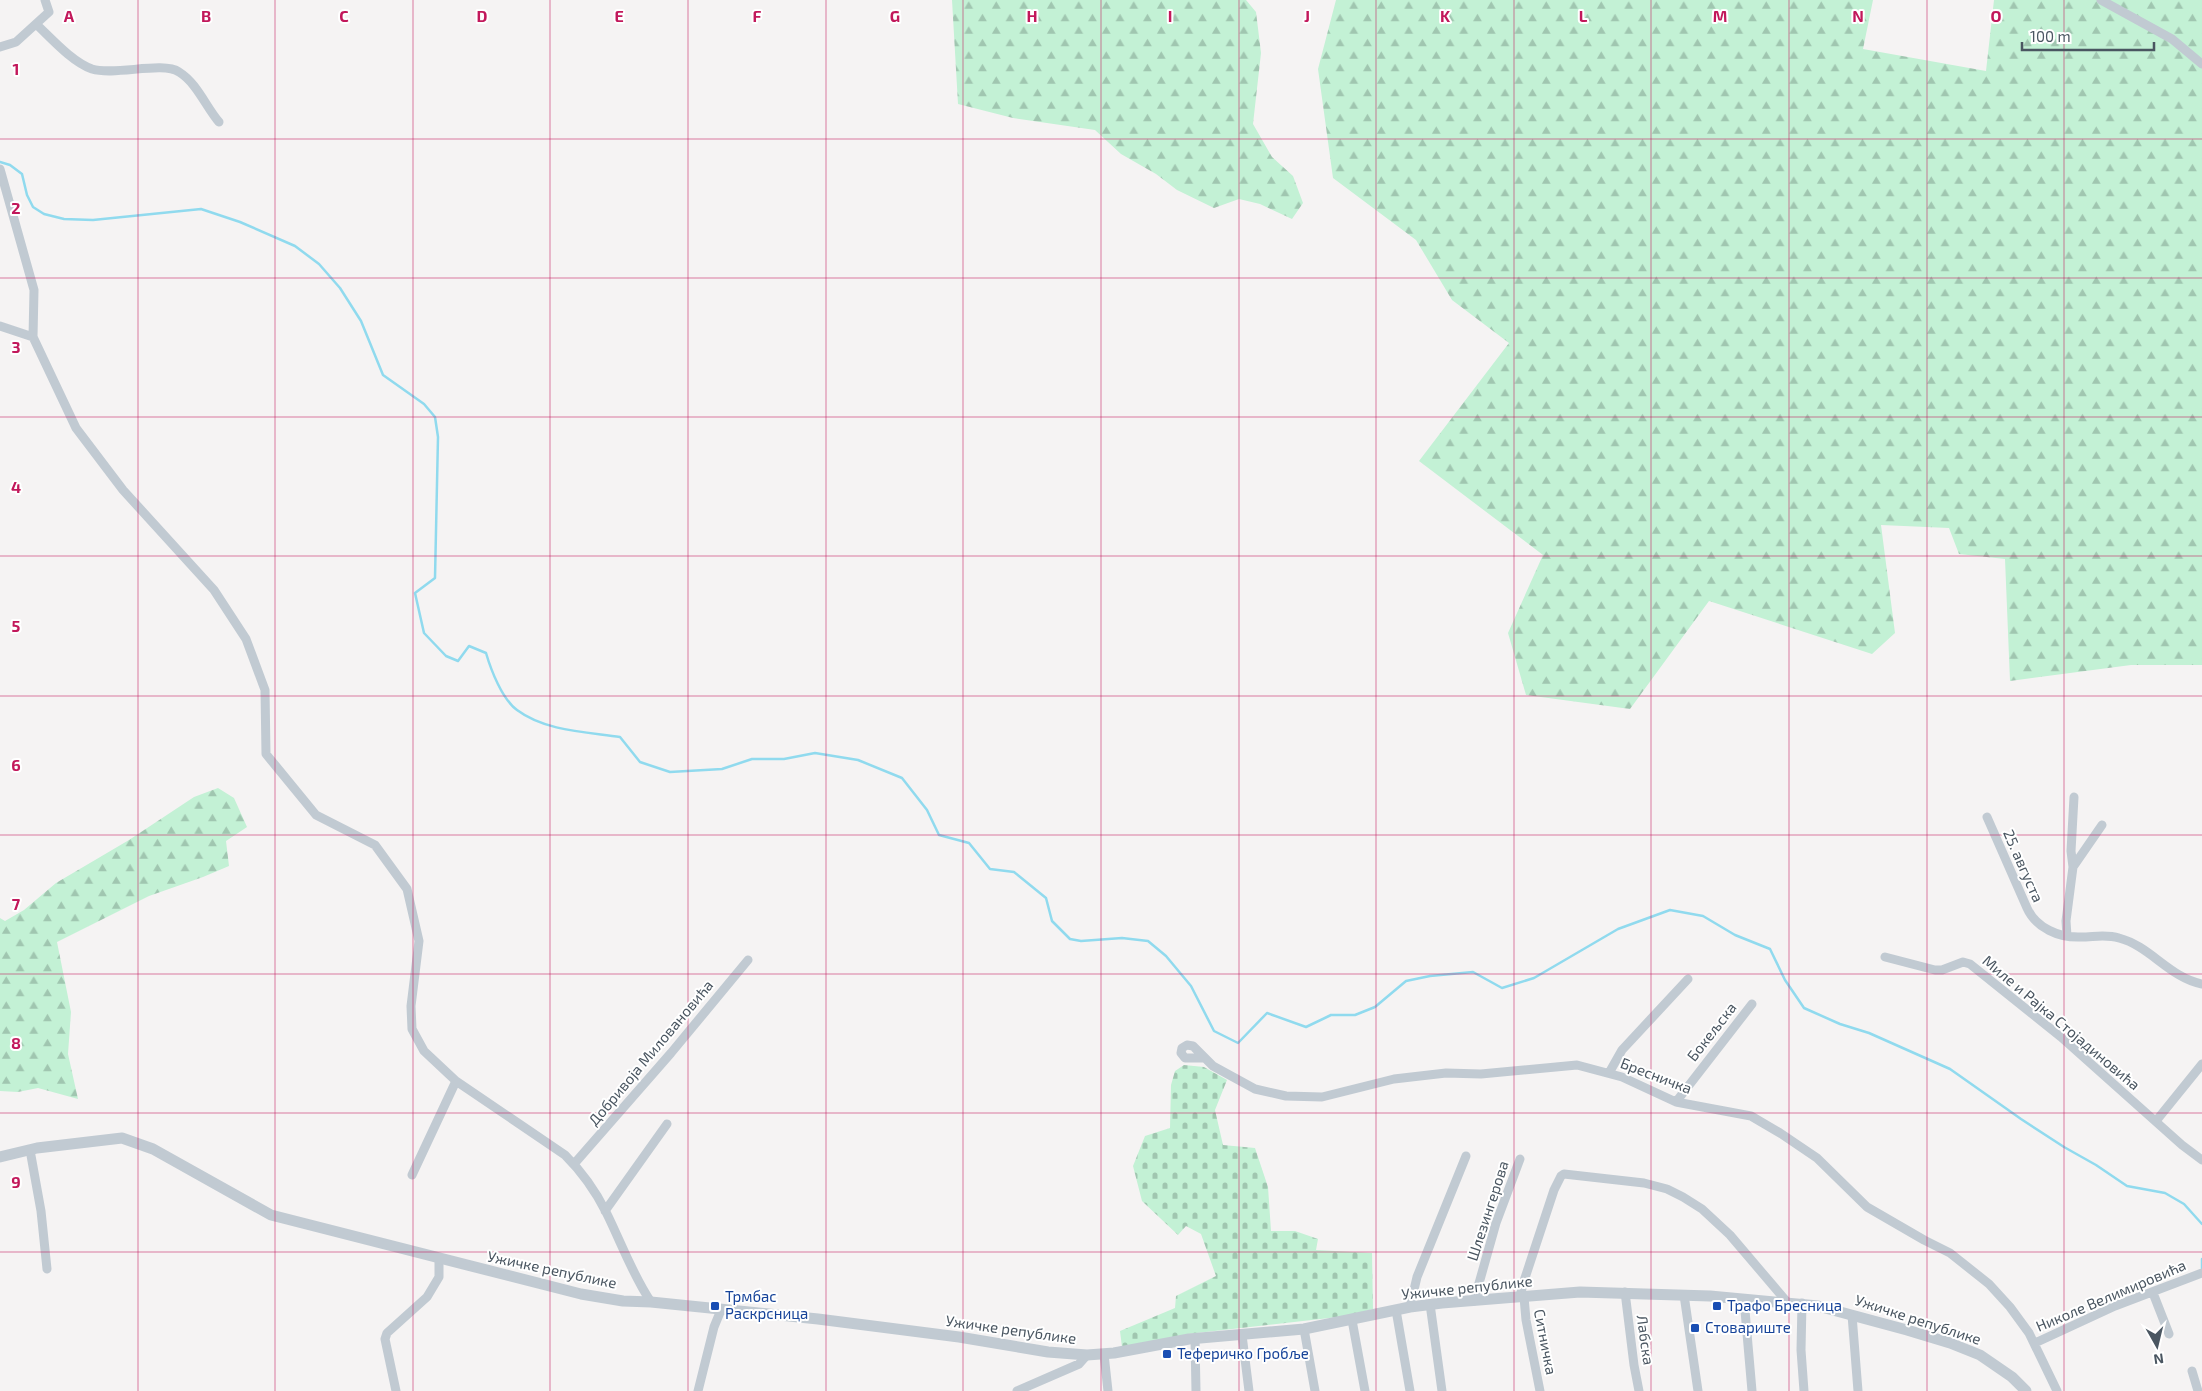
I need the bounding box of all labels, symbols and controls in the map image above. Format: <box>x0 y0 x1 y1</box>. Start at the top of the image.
text: A <box>64 6 75 25</box>
text: B <box>201 6 211 25</box>
text: C <box>339 6 349 25</box>
text: D <box>477 6 488 25</box>
text: E <box>614 6 624 25</box>
text: F <box>753 6 762 25</box>
text: G <box>890 6 900 25</box>
text: H <box>1026 6 1038 25</box>
text: I <box>1168 6 1172 25</box>
text: J <box>1304 6 1310 25</box>
text: K <box>1440 6 1451 25</box>
text: L <box>1579 6 1588 25</box>
text: M <box>1713 6 1727 25</box>
text: N <box>1852 6 1864 25</box>
text: O <box>1990 6 2002 25</box>
scale bar <box>2022 20 2154 52</box>
text: 100 m <box>2030 27 2071 45</box>
text: 1 <box>13 59 19 78</box>
text: 2 <box>11 198 21 217</box>
text: 3 <box>11 337 21 356</box>
text: 4 <box>11 477 21 496</box>
text: 5 <box>12 616 21 635</box>
text: 6 <box>11 755 21 774</box>
street label: 25. августа <box>1999 826 2048 905</box>
text: 7 <box>12 894 21 913</box>
street label: Миле и Рајка Стојадиновића <box>1979 951 2144 1094</box>
street label: Добривоја Миловановића <box>584 976 717 1129</box>
street label: Бокељска <box>1683 999 1740 1064</box>
text: 8 <box>11 1033 21 1052</box>
street label: Бресничка <box>1618 1053 1695 1097</box>
street label: Шлезингерова <box>1462 1158 1512 1263</box>
text: 9 <box>11 1172 21 1191</box>
street label: Ужичке републике <box>486 1247 618 1292</box>
street label: Николе Велимировића <box>2033 1255 2188 1335</box>
street label: Ужичке републике <box>1400 1271 1533 1304</box>
place label: Трмбас Раскрсница <box>725 1287 808 1322</box>
street label: Ужичке републике <box>1853 1290 1984 1349</box>
place label: Трафо Бресница <box>1727 1296 1842 1314</box>
marker: Трмбас Раскрсница <box>709 1300 721 1312</box>
marker: Трафо Бресница <box>1711 1300 1723 1312</box>
street label: Ситничка <box>1531 1307 1561 1376</box>
street label: Ужичке републике <box>945 1311 1078 1348</box>
street label: Лабска <box>1634 1314 1658 1366</box>
place label: Стовариште <box>1705 1318 1791 1336</box>
north arrow <box>2132 1321 2182 1371</box>
marker: Стовариште <box>1689 1322 1701 1334</box>
place label: Теферичко Гробље <box>1177 1344 1309 1362</box>
marker: Теферичко Гробље <box>1161 1348 1173 1360</box>
text: N <box>2153 1350 2165 1368</box>

